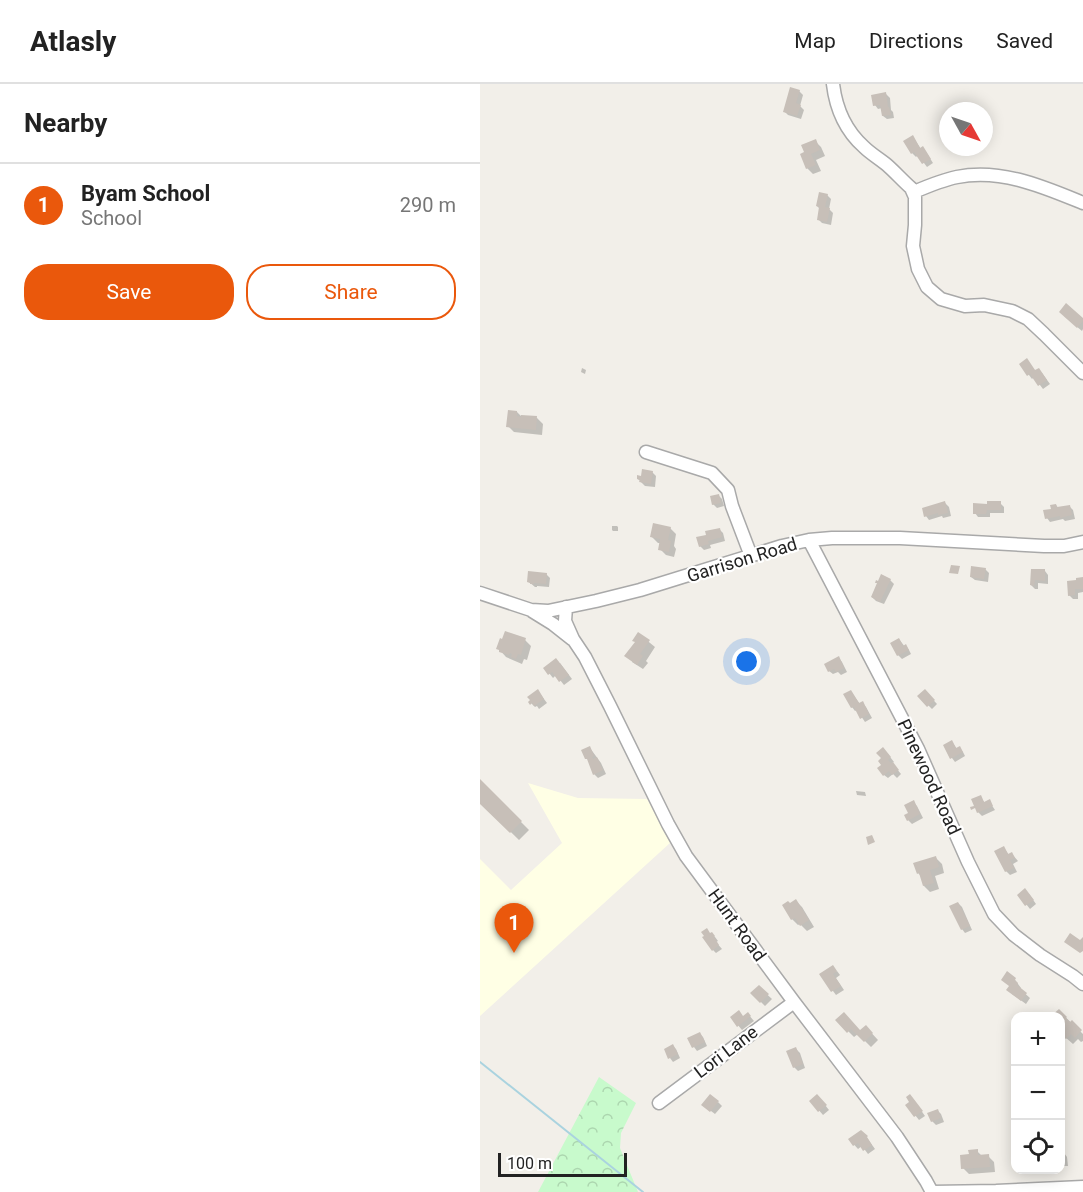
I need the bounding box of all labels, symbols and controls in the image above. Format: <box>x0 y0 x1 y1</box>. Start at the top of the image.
text: Atlasly <box>30 25 116 58</box>
text: Map <box>794 29 836 53</box>
text: Directions <box>869 29 963 53</box>
text: Saved <box>996 29 1053 53</box>
north arrow <box>939 102 993 156</box>
text: Nearby <box>24 108 107 138</box>
text: Byam School <box>81 181 210 206</box>
text: 1 <box>38 193 49 217</box>
text: 290 m <box>400 193 456 217</box>
text: School <box>81 206 142 230</box>
button: Save <box>24 264 234 320</box>
button: Share <box>246 264 456 320</box>
street label: Garrison Road <box>684 533 799 586</box>
your location <box>732 647 761 676</box>
street label: Pinewood Road <box>893 716 965 838</box>
street label: Hunt Road <box>704 884 771 965</box>
pin: 1 <box>495 904 534 953</box>
map controls <box>1011 1012 1065 1174</box>
button: + <box>1011 1012 1065 1066</box>
street label: Lori Lane <box>690 1021 762 1082</box>
button: − <box>1011 1066 1065 1120</box>
button: locate <box>1011 1120 1065 1174</box>
scale bar <box>498 1150 627 1178</box>
text: 100 m <box>507 1154 552 1173</box>

